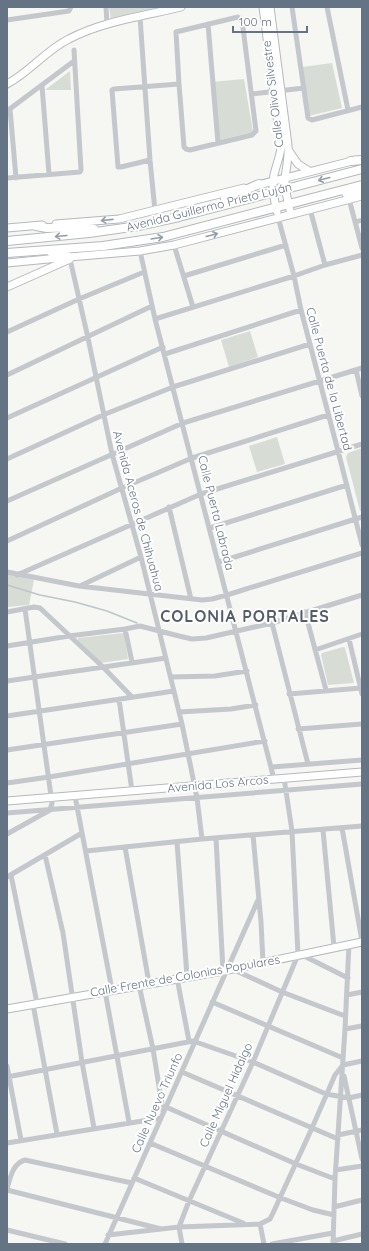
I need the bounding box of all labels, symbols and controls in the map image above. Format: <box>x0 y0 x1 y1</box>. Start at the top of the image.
scale bar <box>233 8 307 34</box>
text: 100 m <box>239 14 272 29</box>
street label: Calle Olivo Silvestre <box>258 40 287 148</box>
one-way arrow <box>318 176 331 183</box>
street label: Avenida Guillermo Prieto Luján <box>125 179 293 234</box>
one-way arrow <box>100 216 113 224</box>
one-way arrow <box>205 231 218 238</box>
one-way arrow <box>55 232 68 239</box>
one-way arrow <box>150 234 163 242</box>
street label: Calle Puerta de la Libertad <box>303 306 356 452</box>
street label: Avenida Aceros de Chihuahua <box>110 429 167 593</box>
street label: Calle Puerta Labrada <box>195 454 238 572</box>
district label: COLONIA PORTALES <box>160 606 330 626</box>
street label: Avenida Los Arcos <box>167 772 270 795</box>
street label: Calle Frente de Colonias Populares <box>89 951 281 1000</box>
street label: Calle Miguel Hidalgo <box>196 1040 255 1149</box>
street label: Calle Nuevo Triunfo <box>128 1050 185 1155</box>

